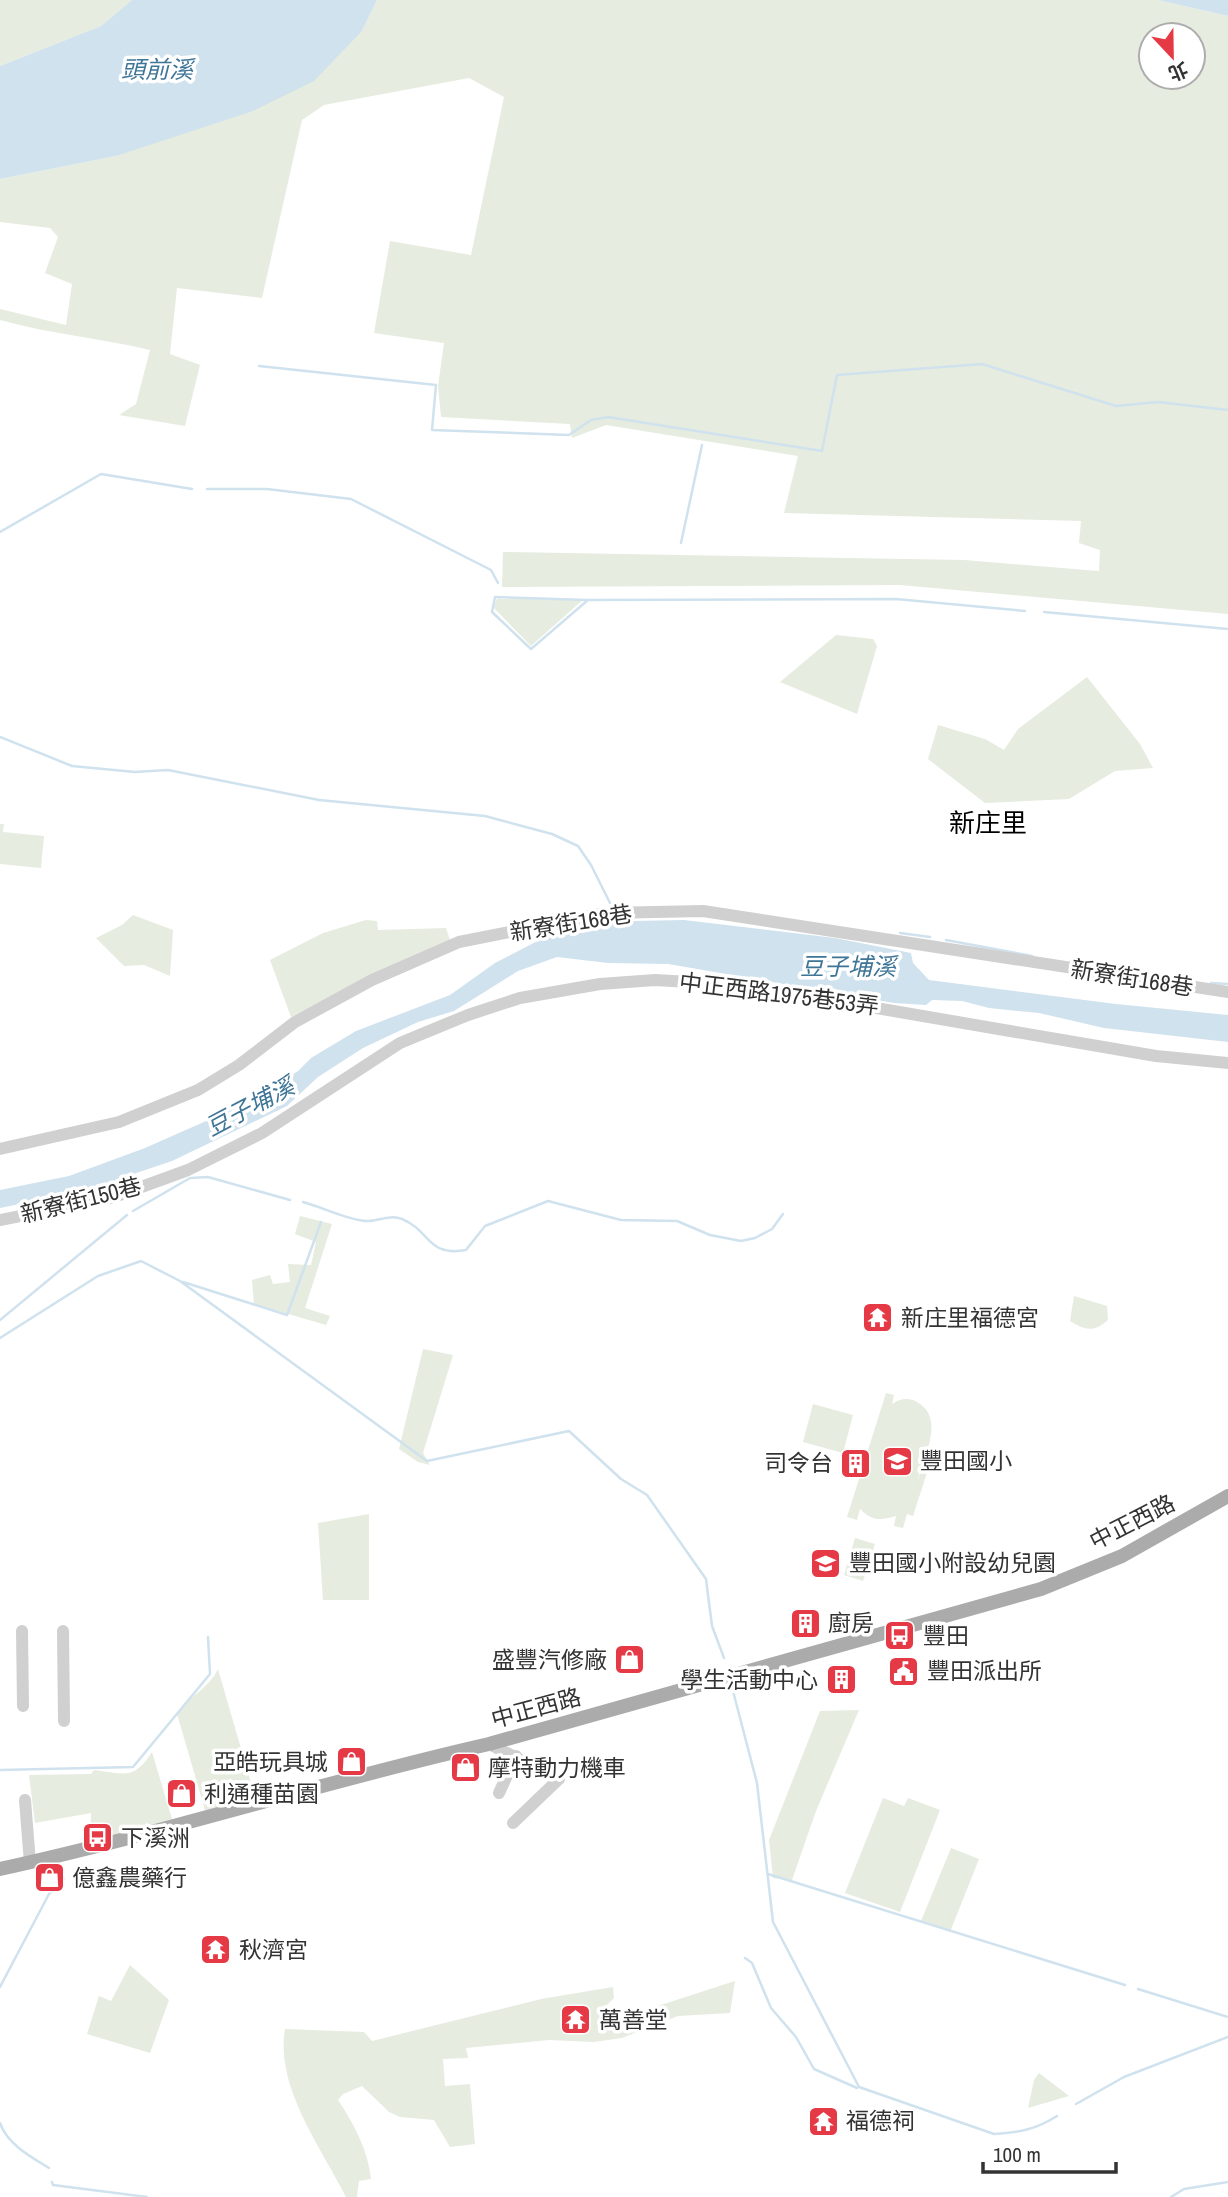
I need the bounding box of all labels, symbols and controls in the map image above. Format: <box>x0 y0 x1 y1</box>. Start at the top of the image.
north arrow <box>1137 21 1207 91</box>
water label: 頭前溪 <box>121 53 196 85</box>
text: 北 <box>1165 56 1192 87</box>
district label: 新庄里 <box>949 805 1027 840</box>
street label: 新寮街168巷 <box>508 898 634 947</box>
water label: 豆子埔溪 <box>800 950 899 982</box>
street label: 新寮街168巷 <box>1069 953 1195 1002</box>
street label: 中正西路1975巷53弄 <box>677 966 881 1021</box>
water label: 豆子埔溪 <box>200 1068 302 1143</box>
street label: 新寮街150巷 <box>17 1170 145 1229</box>
temple icon: 新庄里福德宮 <box>861 1301 895 1335</box>
place label: 新庄里福德宮 <box>901 1302 1039 1333</box>
school or university icon: 豐田國小 <box>880 1444 914 1478</box>
place label: 豐田國小 <box>920 1445 1012 1476</box>
building icon: 司令台 <box>839 1446 873 1480</box>
place label: 司令台 <box>764 1447 833 1478</box>
street label: 中正西路 <box>1084 1487 1180 1556</box>
school or university icon: 豐田國小附設幼兒園 <box>809 1546 843 1580</box>
place label: 豐田國小附設幼兒園 <box>849 1547 1056 1578</box>
building icon: 廚房 <box>788 1606 822 1640</box>
place label: 廚房 <box>828 1607 874 1638</box>
bus stop icon: 豐田 <box>883 1619 917 1653</box>
place label: 豐田 <box>923 1620 969 1651</box>
shop icon: 盛豐汽修廠 <box>613 1643 647 1677</box>
place label: 盛豐汽修廠 <box>492 1644 607 1675</box>
public building icon: 豐田派出所 <box>887 1654 921 1688</box>
place label: 豐田派出所 <box>927 1655 1042 1686</box>
building icon: 學生活動中心 <box>824 1663 858 1697</box>
place label: 學生活動中心 <box>680 1664 818 1695</box>
street label: 中正西路 <box>487 1681 584 1734</box>
shop icon: 亞皓玩具城 <box>334 1745 368 1779</box>
place label: 亞皓玩具城 <box>213 1746 328 1777</box>
shop icon: 摩特動力機車 <box>448 1751 482 1785</box>
place label: 摩特動力機車 <box>488 1752 626 1783</box>
shop icon: 利通種苗園 <box>164 1777 198 1811</box>
place label: 利通種苗園 <box>204 1778 319 1809</box>
bus stop icon: 下溪洲 <box>81 1821 115 1855</box>
place label: 下溪洲 <box>121 1822 190 1853</box>
shop icon: 億鑫農藥行 <box>32 1861 66 1895</box>
place label: 億鑫農藥行 <box>72 1862 187 1893</box>
temple icon: 秋濟宮 <box>199 1933 233 1967</box>
place label: 秋濟宮 <box>239 1934 308 1965</box>
temple icon: 萬善堂 <box>559 2003 593 2037</box>
place label: 萬善堂 <box>599 2004 668 2035</box>
temple icon: 福德祠 <box>806 2104 840 2138</box>
place label: 福德祠 <box>846 2105 915 2136</box>
scale bar <box>983 2130 1116 2174</box>
text: 100 m <box>993 2140 1041 2169</box>

